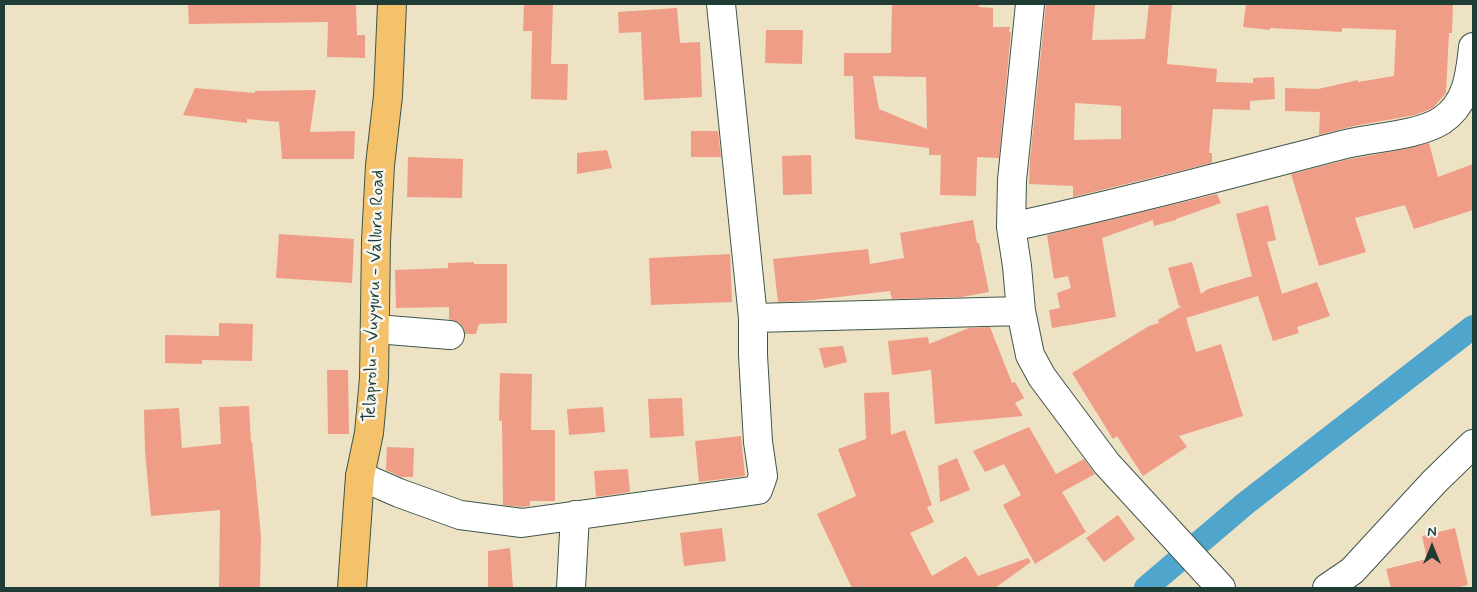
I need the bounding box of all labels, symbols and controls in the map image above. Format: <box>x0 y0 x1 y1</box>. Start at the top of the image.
street label: Telaprolu - Vuyyuru - Valluru Road <box>360 169 390 423</box>
north arrow <box>1407 522 1457 572</box>
text: N <box>1427 523 1437 541</box>

